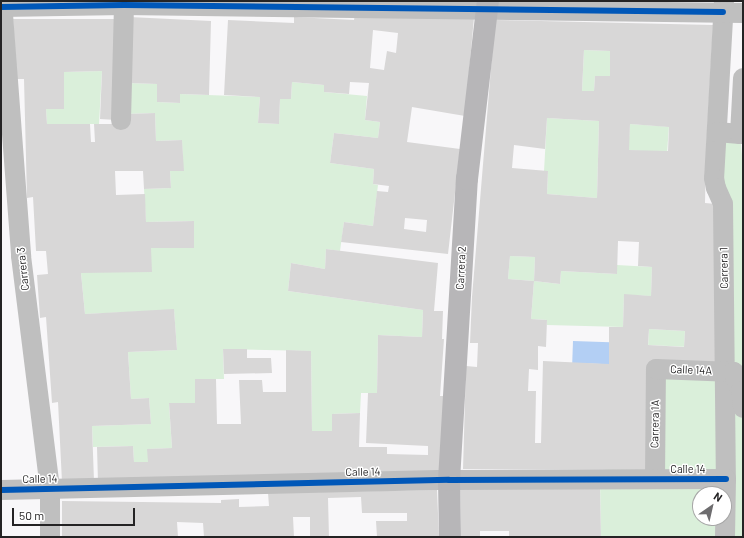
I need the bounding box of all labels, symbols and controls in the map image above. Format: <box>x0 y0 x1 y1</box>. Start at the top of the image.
street label: Carrera 2 <box>453 246 469 290</box>
street label: Carrera 3 <box>14 247 32 291</box>
street label: Carrera 1 <box>717 247 731 289</box>
street label: Calle 14A <box>670 363 712 377</box>
street label: Carrera 1A <box>648 400 662 448</box>
street label: Calle 14 <box>670 462 706 476</box>
street label: Calle 14 <box>345 465 381 479</box>
street label: Calle 14 <box>22 472 58 486</box>
north arrow <box>692 486 732 526</box>
text: N <box>712 489 725 504</box>
scale bar <box>14 500 137 526</box>
text: 50 m <box>19 508 44 522</box>

